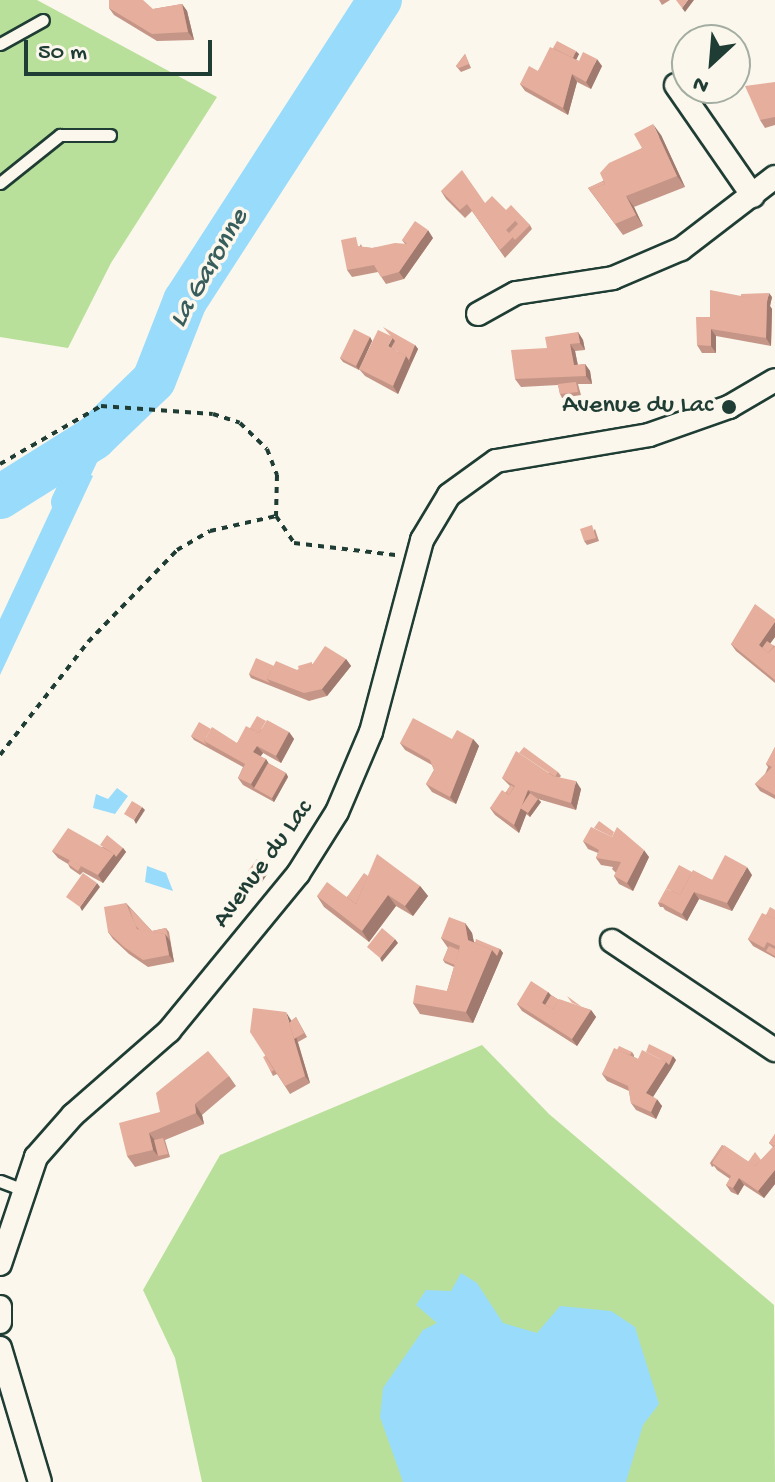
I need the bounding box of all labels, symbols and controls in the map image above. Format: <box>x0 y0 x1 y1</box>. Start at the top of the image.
scale bar <box>28 24 216 74</box>
north arrow <box>671 24 751 104</box>
text: 50 m <box>38 39 87 68</box>
text: N <box>689 69 714 99</box>
water label: La Garonne <box>163 204 257 334</box>
place label: Avenue du Lac <box>562 391 713 423</box>
marker: Avenue du Lac <box>720 398 738 416</box>
street label: Avenue du Lac <box>207 795 321 935</box>

